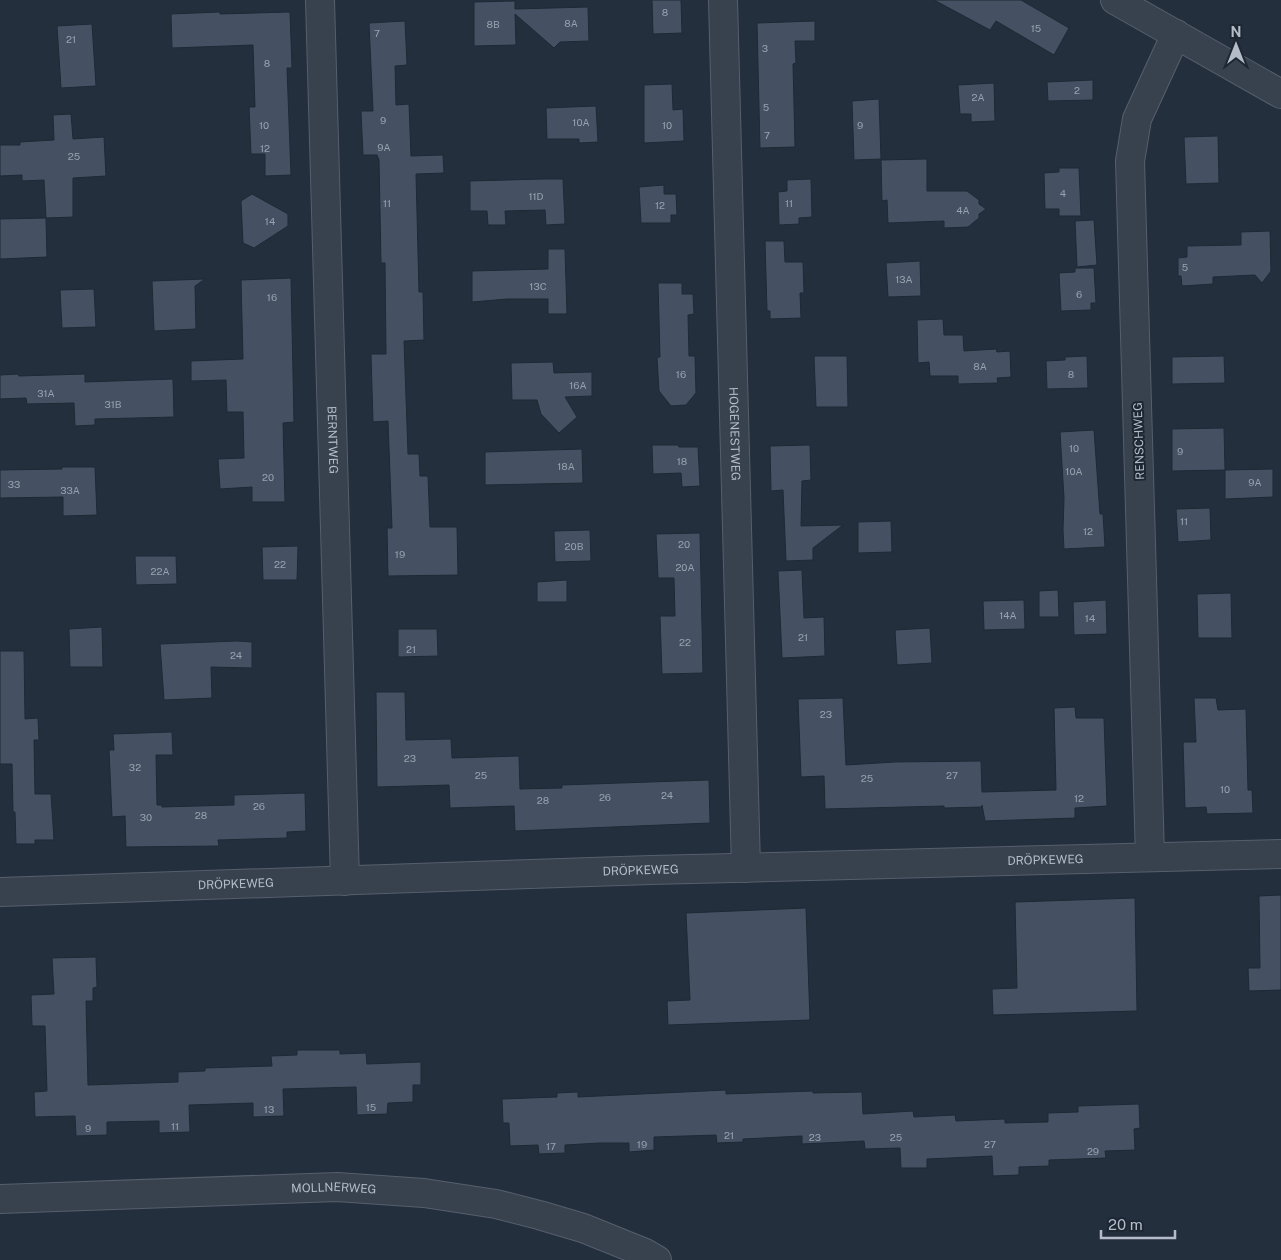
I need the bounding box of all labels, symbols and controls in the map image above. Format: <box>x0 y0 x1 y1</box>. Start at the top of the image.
house number: 8 <box>662 6 668 18</box>
house number: 8A <box>564 17 578 29</box>
house number: 8B <box>486 18 500 30</box>
north arrow <box>1211 20 1261 70</box>
house number: 15 <box>1031 22 1041 34</box>
text: N <box>1231 24 1241 40</box>
house number: 7 <box>374 27 380 39</box>
house number: 21 <box>66 33 76 45</box>
house number: 3 <box>762 42 768 54</box>
house number: 8 <box>264 57 270 69</box>
house number: 2 <box>1074 84 1080 96</box>
house number: 2A <box>971 91 985 103</box>
house number: 5 <box>763 101 769 113</box>
house number: 9 <box>380 114 386 126</box>
house number: 10A <box>572 116 590 128</box>
house number: 10 <box>259 119 269 131</box>
house number: 10 <box>662 119 672 131</box>
house number: 9 <box>857 119 863 131</box>
house number: 7 <box>764 129 770 141</box>
house number: 9A <box>377 141 391 153</box>
house number: 12 <box>260 142 270 154</box>
house number: 25 <box>68 150 80 162</box>
house number: 4 <box>1060 187 1066 199</box>
house number: 11D <box>528 190 544 202</box>
house number: 11 <box>383 197 391 209</box>
house number: 11 <box>785 197 793 209</box>
house number: 12 <box>655 199 665 211</box>
house number: 4A <box>956 204 970 216</box>
house number: 14 <box>265 215 275 227</box>
house number: 5 <box>1182 261 1188 273</box>
house number: 13A <box>895 273 913 285</box>
house number: 13C <box>529 280 547 292</box>
house number: 6 <box>1076 288 1082 300</box>
house number: 16 <box>267 291 277 303</box>
house number: 8A <box>973 360 987 372</box>
house number: 16 <box>676 368 686 380</box>
house number: 8 <box>1068 368 1074 380</box>
house number: 16A <box>569 379 587 391</box>
house number: 31A <box>37 387 55 399</box>
street label: HOGENESTWEG <box>726 387 743 481</box>
house number: 31B <box>104 398 122 410</box>
street label: RENSCHWEG <box>1131 402 1147 480</box>
street label: BERNTWEG <box>325 406 340 474</box>
house number: 10 <box>1069 442 1079 454</box>
house number: 9 <box>1177 445 1183 457</box>
house number: 18 <box>677 455 687 467</box>
house number: 18A <box>557 460 575 472</box>
house number: 10A <box>1065 465 1083 477</box>
house number: 20 <box>262 471 274 483</box>
house number: 9A <box>1248 476 1262 488</box>
house number: 33 <box>8 478 20 490</box>
house number: 33A <box>60 484 80 496</box>
house number: 11 <box>1180 515 1188 527</box>
house number: 12 <box>1083 525 1093 537</box>
house number: 20 <box>678 538 690 550</box>
house number: 20B <box>565 540 584 552</box>
house number: 19 <box>395 548 405 560</box>
house number: 22 <box>274 558 286 570</box>
house number: 20A <box>675 561 695 573</box>
house number: 22A <box>150 565 170 577</box>
house number: 14A <box>999 609 1017 621</box>
house number: 14 <box>1085 612 1095 624</box>
house number: 21 <box>798 631 808 643</box>
house number: 22 <box>679 636 691 648</box>
house number: 21 <box>406 643 416 655</box>
house number: 24 <box>230 649 242 661</box>
house number: 23 <box>820 708 832 720</box>
house number: 23 <box>404 752 416 764</box>
house number: 32 <box>129 761 141 773</box>
house number: 25 <box>475 769 487 781</box>
house number: 27 <box>946 769 958 781</box>
house number: 25 <box>861 772 873 784</box>
house number: 10 <box>1220 783 1230 795</box>
house number: 24 <box>661 789 673 801</box>
house number: 26 <box>599 791 611 803</box>
house number: 12 <box>1074 792 1084 804</box>
house number: 28 <box>537 794 549 806</box>
house number: 26 <box>253 800 265 812</box>
house number: 28 <box>195 809 207 821</box>
house number: 30 <box>140 811 152 823</box>
street label: DRÖPKEWEG <box>1007 852 1084 868</box>
street label: DRÖPKEWEG <box>602 862 679 879</box>
street label: DRÖPKEWEG <box>198 876 274 892</box>
house number: 15 <box>366 1101 376 1113</box>
house number: 13 <box>264 1103 274 1115</box>
house number: 11 <box>171 1120 179 1132</box>
house number: 9 <box>85 1122 91 1134</box>
house number: 21 <box>724 1129 734 1141</box>
house number: 23 <box>809 1131 821 1143</box>
house number: 25 <box>890 1131 902 1143</box>
house number: 19 <box>637 1138 647 1150</box>
house number: 27 <box>984 1138 996 1150</box>
house number: 17 <box>546 1140 556 1152</box>
house number: 29 <box>1087 1145 1099 1157</box>
street label: MOLLNERWEG <box>291 1180 377 1197</box>
scale bar <box>1101 1208 1175 1240</box>
text: 20 m <box>1108 1216 1143 1233</box>

